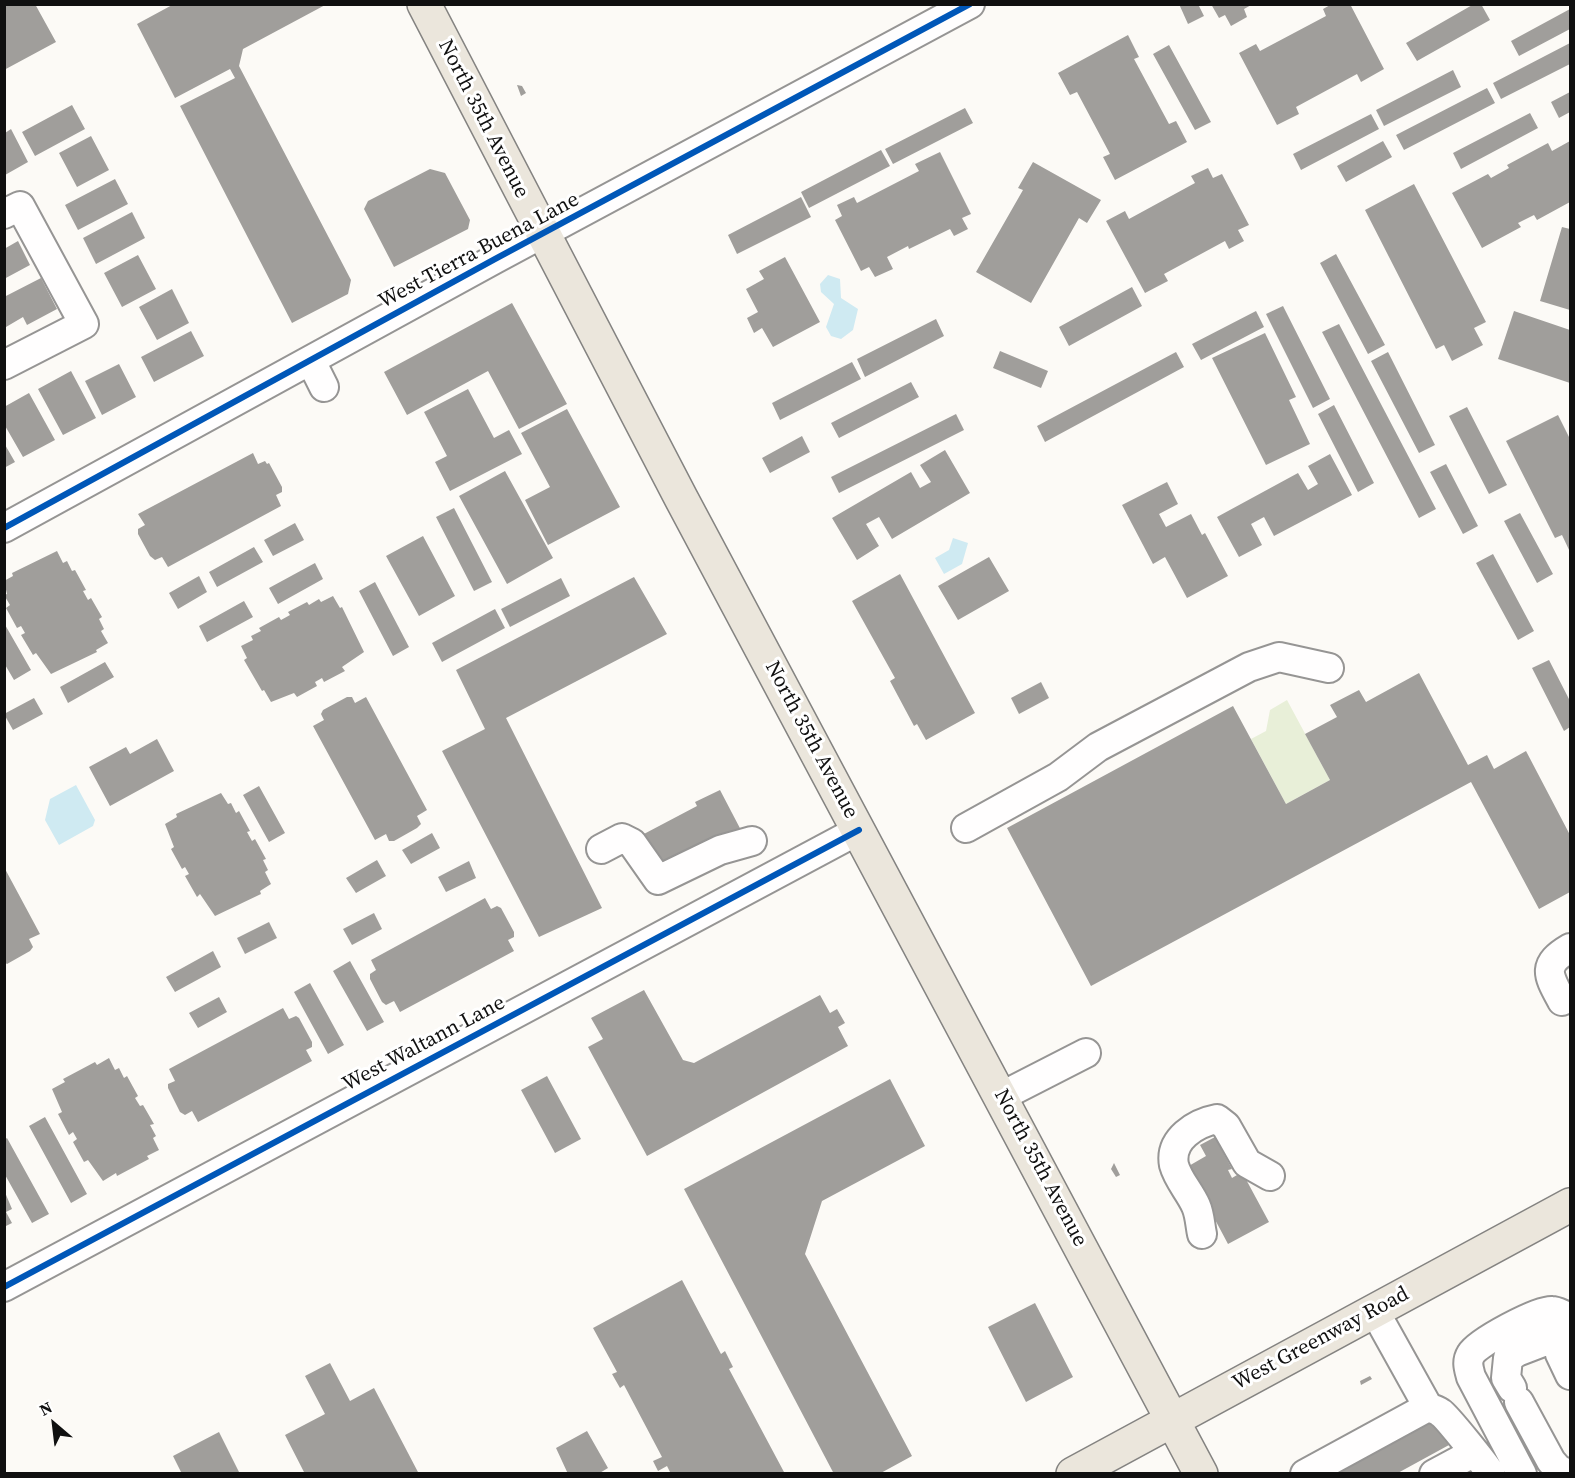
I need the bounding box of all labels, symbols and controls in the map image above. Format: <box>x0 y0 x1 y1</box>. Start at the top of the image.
street label: North 35th Avenue <box>432 35 534 203</box>
street label: West Tierra Buena Lane <box>374 187 584 315</box>
street label: North 35th Avenue <box>759 657 863 823</box>
street label: West Waltann Lane <box>339 991 509 1097</box>
street label: North 35th Avenue <box>988 1085 1092 1251</box>
street label: West Greenway Road <box>1228 1282 1414 1396</box>
north arrow <box>24 1394 84 1454</box>
text: N <box>35 1396 56 1421</box>

